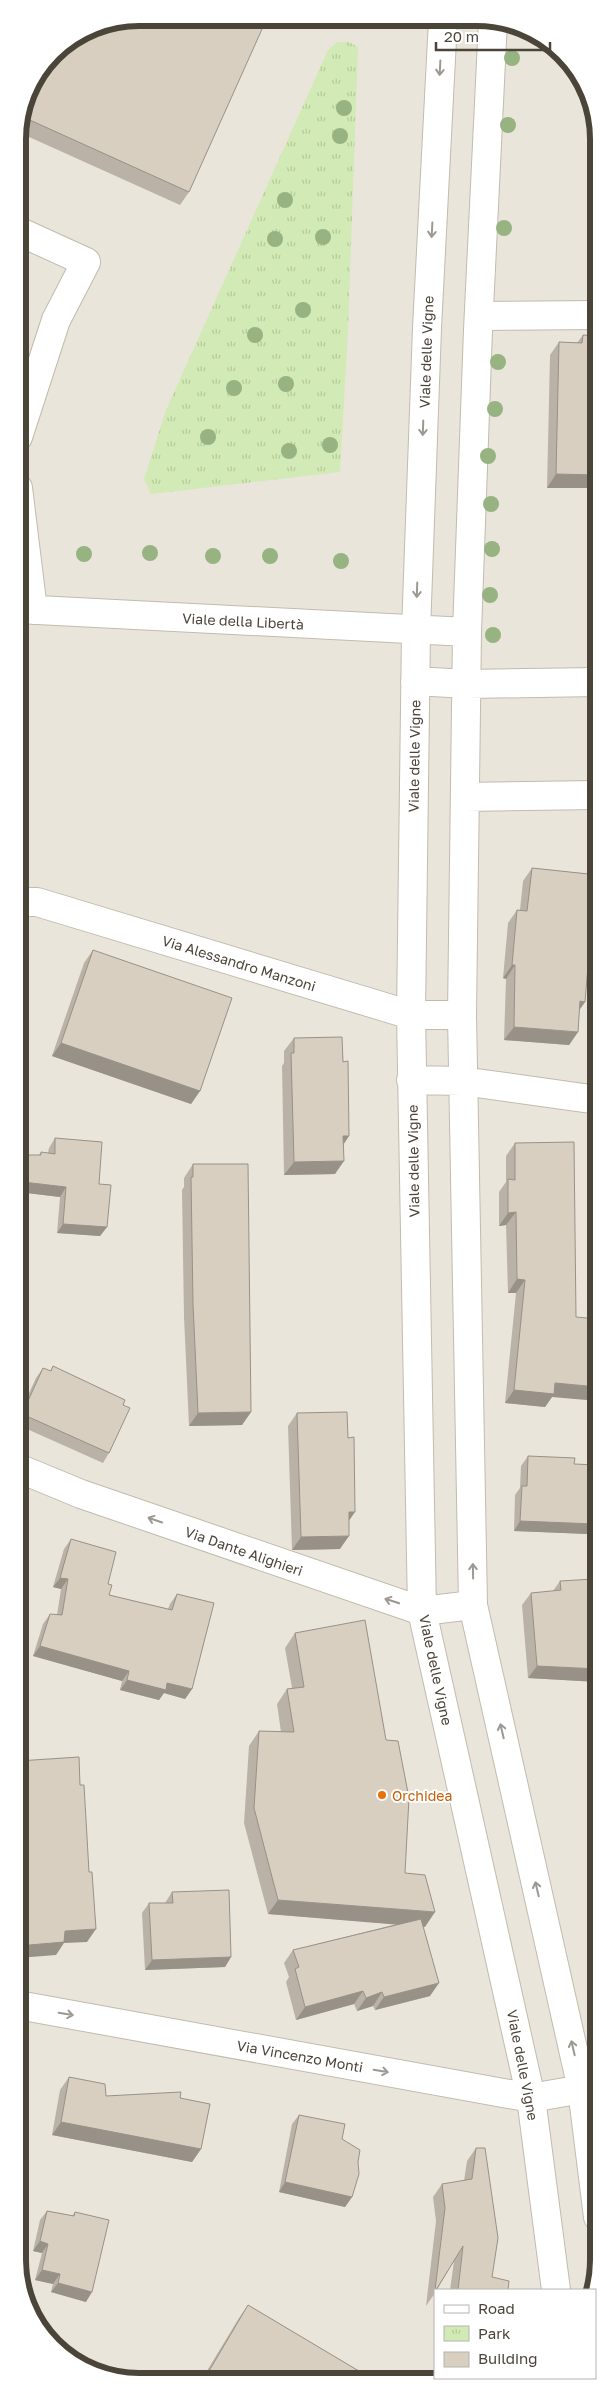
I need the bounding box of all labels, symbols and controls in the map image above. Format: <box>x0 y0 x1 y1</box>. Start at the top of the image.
scale bar <box>436 20 550 52</box>
text: 20 m <box>444 27 479 45</box>
one-way arrow <box>436 60 445 76</box>
one-way arrow <box>427 222 436 238</box>
street label: Viale delle Vigne <box>416 295 436 409</box>
one-way arrow <box>419 420 428 436</box>
one-way arrow <box>413 582 422 598</box>
street label: Viale della Libertà <box>182 609 304 633</box>
street label: Viale delle Vigne <box>405 700 423 812</box>
street label: Via Alessandro Manzoni <box>160 932 318 994</box>
street label: Viale delle Vigne <box>404 1105 422 1217</box>
one-way arrow <box>148 1515 163 1524</box>
street label: Via Dante Alighieri <box>183 1523 305 1579</box>
one-way arrow <box>468 1563 477 1579</box>
one-way arrow <box>384 1595 400 1605</box>
street label: Viale delle Vigne <box>416 1613 456 1727</box>
one-way arrow <box>496 1723 506 1739</box>
place label: Orchidea <box>392 1787 452 1804</box>
marker: Orchidea <box>376 1789 388 1801</box>
one-way arrow <box>532 1882 541 1898</box>
street label: Viale delle Vigne <box>504 2008 542 2122</box>
one-way arrow <box>58 2010 74 2019</box>
street label: Via Vincenzo Monti <box>236 2037 364 2075</box>
one-way arrow <box>568 2040 577 2056</box>
one-way arrow <box>373 2067 389 2077</box>
legend <box>434 2289 596 2379</box>
text: Road <box>478 2299 515 2317</box>
text: Park <box>478 2324 511 2342</box>
text: Building <box>478 2349 538 2367</box>

